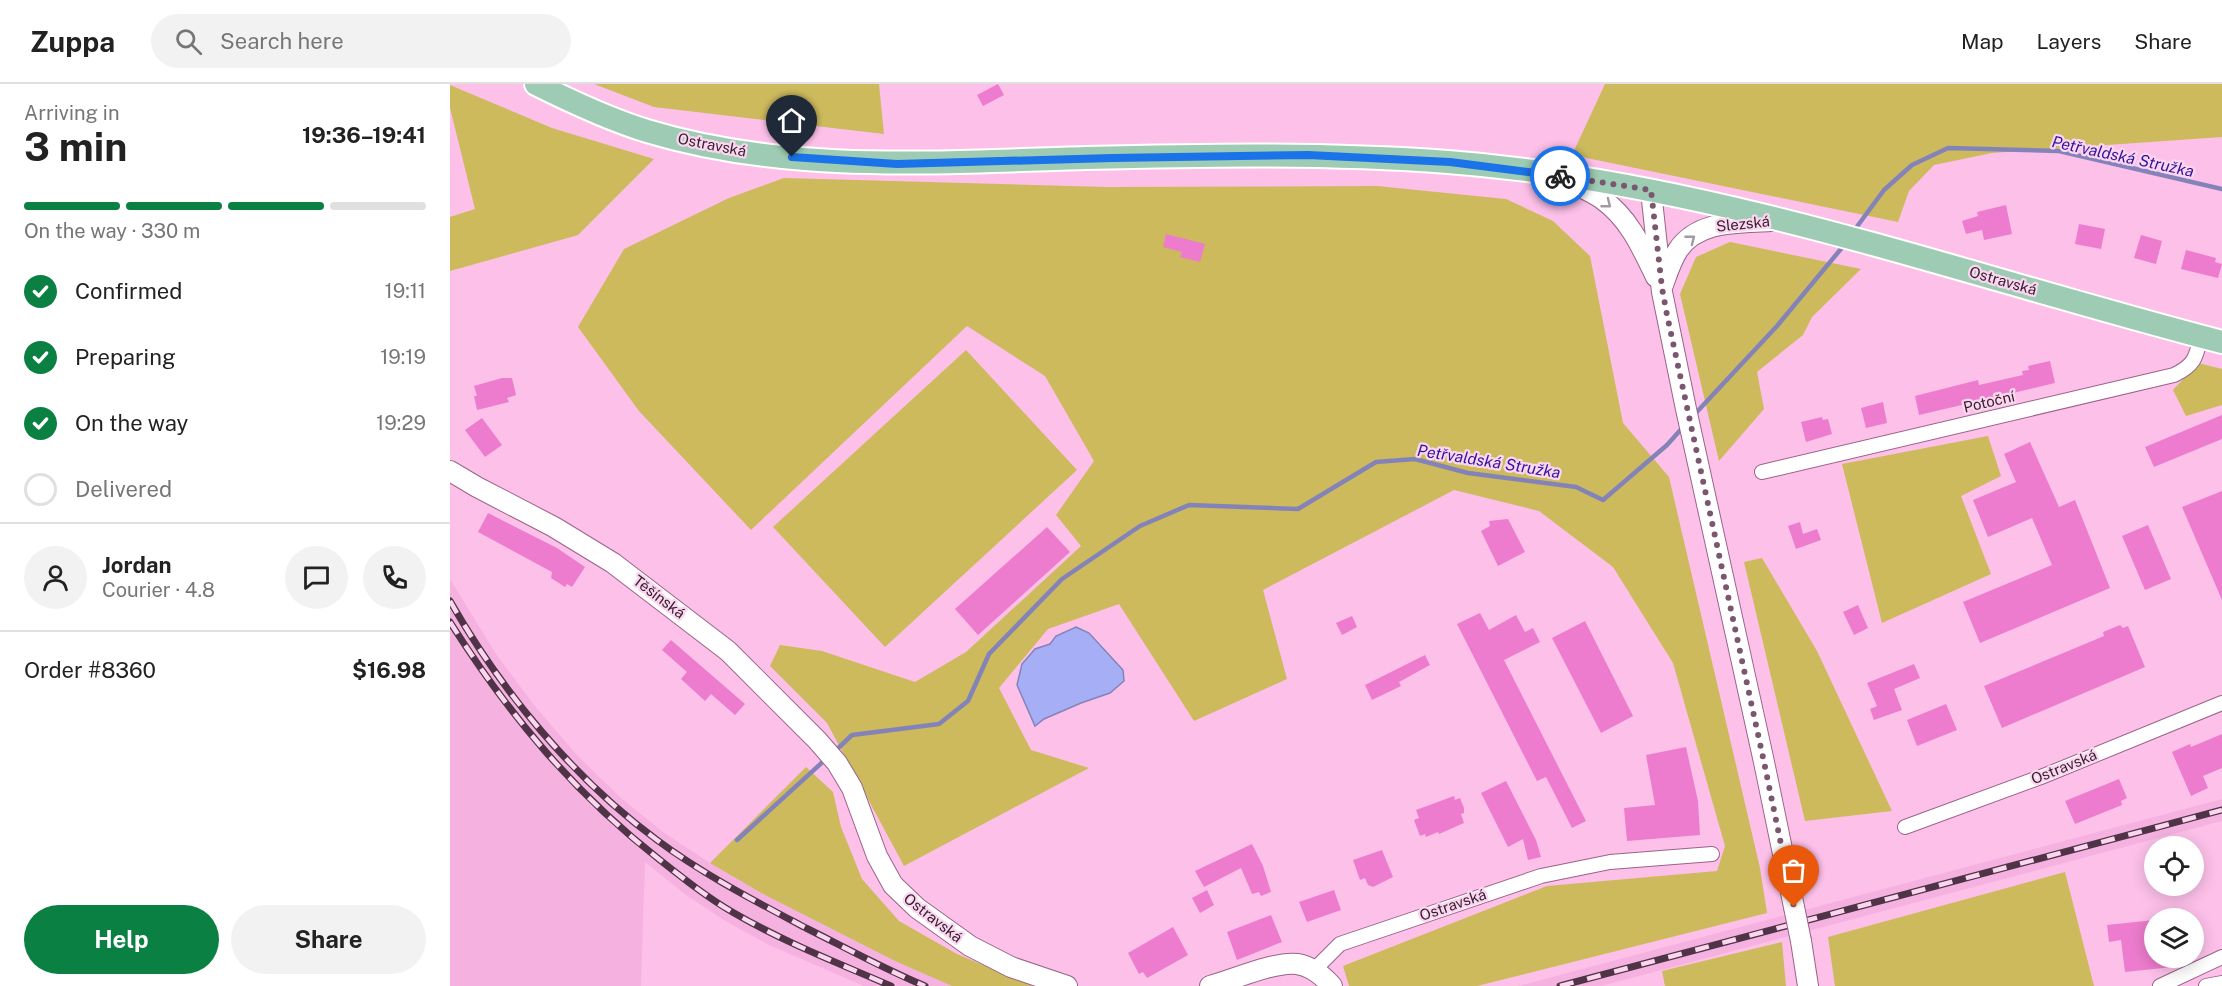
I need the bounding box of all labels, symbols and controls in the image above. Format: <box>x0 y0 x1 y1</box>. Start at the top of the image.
search box <box>151 14 571 68</box>
text: Zuppa <box>30 25 115 58</box>
icon: search <box>172 25 205 58</box>
text: Search here <box>220 28 344 54</box>
text: Map <box>1961 29 2004 54</box>
text: Layers <box>2037 29 2101 54</box>
text: Share <box>2134 29 2192 54</box>
pin <box>766 95 817 157</box>
text: Arriving in <box>24 101 119 125</box>
icon: home <box>775 104 808 137</box>
text: 19:36–19:41 <box>302 122 426 148</box>
text: 3 min <box>24 124 127 170</box>
street label: Ostravská <box>676 130 748 159</box>
water label: Petřvaldská Stružka <box>2050 132 2196 181</box>
courier <box>1530 146 1590 206</box>
icon: bike <box>1544 160 1577 193</box>
one-way arrow <box>1600 196 1611 207</box>
street label: Slezská <box>1715 212 1771 235</box>
text: On the way · 330 m <box>24 219 200 243</box>
one-way arrow <box>1684 235 1695 246</box>
street label: Ostravská <box>1967 263 2039 298</box>
icon: check <box>24 275 57 308</box>
text: Confirmed <box>75 278 182 304</box>
text: 19:11 <box>385 279 426 303</box>
icon: check <box>24 341 57 374</box>
text: Preparing <box>75 344 176 370</box>
text: 19:19 <box>380 345 426 369</box>
street label: Potoční <box>1962 387 2017 416</box>
icon: check <box>24 407 57 440</box>
text: On the way <box>75 410 188 436</box>
text: 19:29 <box>376 411 426 435</box>
water label: Petřvaldská Stružka <box>1416 441 1562 482</box>
text: Delivered <box>75 476 172 502</box>
button: person <box>24 546 87 609</box>
button: chat <box>285 546 348 609</box>
button: phone <box>363 546 426 609</box>
text: Jordan <box>102 552 171 578</box>
street label: Těšínská <box>630 572 688 622</box>
text: Courier · 4.8 <box>102 578 215 602</box>
text: Order #8360 <box>24 657 156 683</box>
text: $16.98 <box>352 657 426 683</box>
street label: Ostravská <box>2028 746 2099 787</box>
map controls <box>2144 836 2204 968</box>
button: locate <box>2144 836 2204 896</box>
pin <box>1768 845 1819 907</box>
icon: bag <box>1777 854 1810 887</box>
street label: Ostravská <box>1417 885 1488 924</box>
street label: Ostravská <box>901 890 966 946</box>
button: Help <box>24 905 219 974</box>
button: Share <box>231 905 426 974</box>
button: layers <box>2144 908 2204 968</box>

